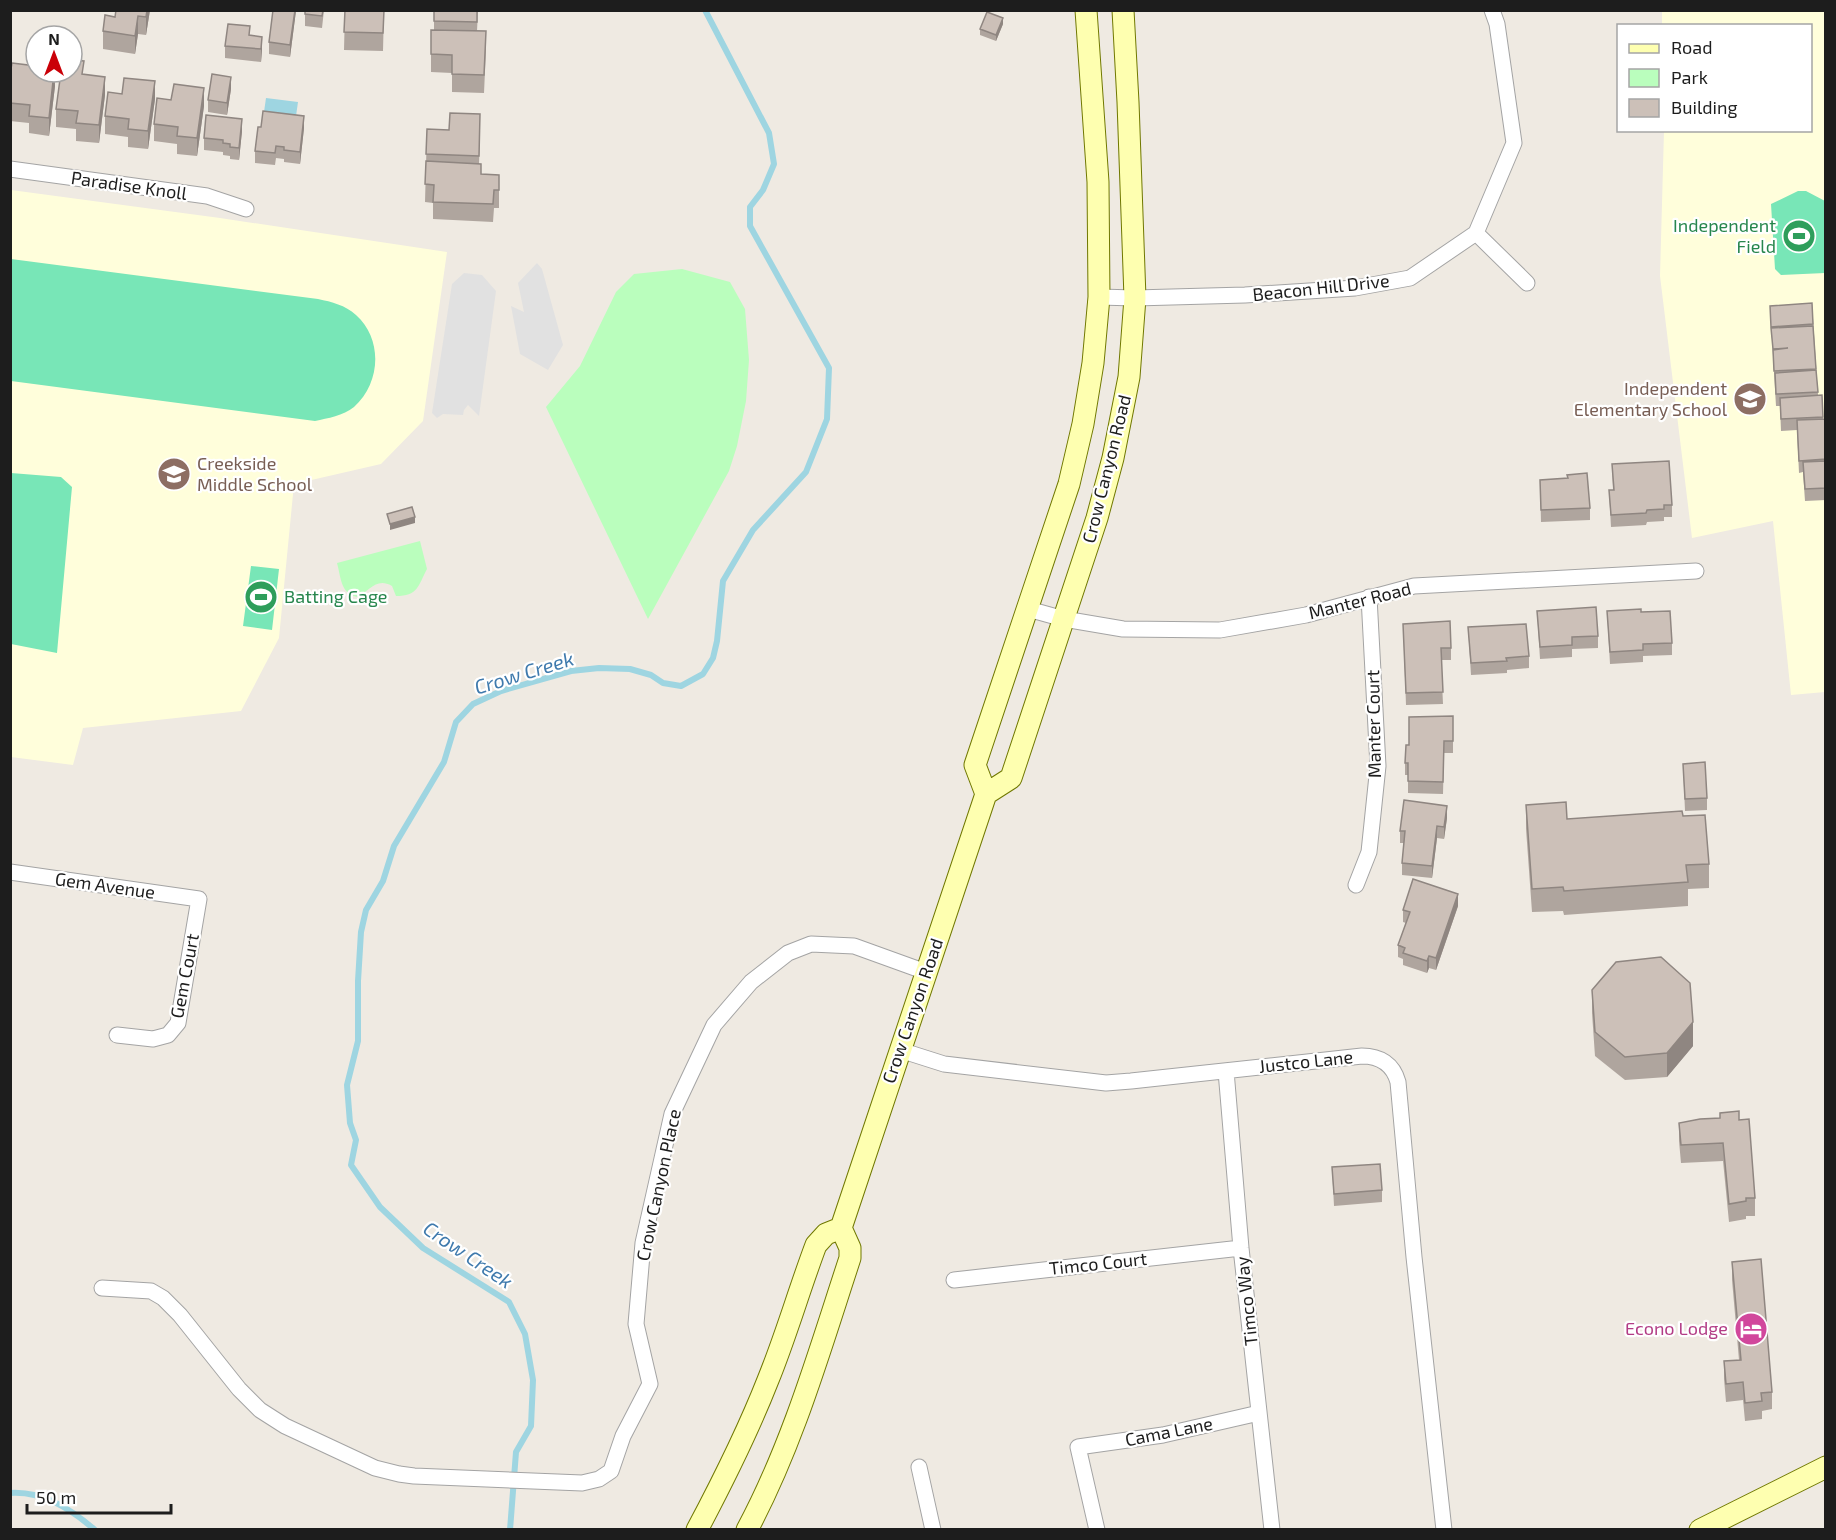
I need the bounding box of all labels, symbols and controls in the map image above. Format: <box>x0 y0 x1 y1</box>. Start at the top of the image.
north arrow <box>24 24 84 84</box>
legend <box>1617 24 1812 132</box>
text: N <box>48 29 60 48</box>
text: Road <box>1671 36 1712 58</box>
text: Park <box>1671 66 1708 88</box>
text: Building <box>1671 96 1738 118</box>
street label: Paradise Knoll <box>70 166 189 204</box>
place label: Independent Field <box>1673 214 1776 257</box>
sports icon: Independent Field <box>1781 218 1817 254</box>
street label: Beacon Hill Drive <box>1251 269 1390 305</box>
place label: Independent Elementary School <box>1574 377 1728 420</box>
school or university icon: Independent Elementary School <box>1732 381 1768 417</box>
street label: Crow Canyon Road <box>1077 392 1135 545</box>
place label: Creekside Middle School <box>197 452 313 495</box>
school or university icon: Creekside Middle School <box>156 456 192 492</box>
street label: Manter Road <box>1306 577 1413 623</box>
sports icon: Batting Cage <box>243 579 279 615</box>
place label: Batting Cage <box>284 585 388 607</box>
water label: Crow Creek <box>471 646 576 699</box>
street label: Manter Court <box>1361 670 1385 778</box>
street label: Gem Avenue <box>54 867 157 903</box>
street label: Gem Court <box>165 932 203 1020</box>
street label: Crow Canyon Road <box>877 935 947 1086</box>
street label: Justco Lane <box>1258 1045 1354 1077</box>
street label: Crow Canyon Place <box>631 1107 685 1263</box>
water label: Crow Creek <box>419 1215 518 1293</box>
street label: Timco Court <box>1048 1247 1148 1279</box>
street label: Timco Way <box>1230 1255 1262 1347</box>
hotel icon: Econo Lodge <box>1733 1311 1769 1347</box>
place label: Econo Lodge <box>1625 1317 1728 1339</box>
street label: Cama Lane <box>1123 1412 1215 1450</box>
scale bar <box>27 1477 171 1515</box>
text: 50 m <box>36 1486 76 1508</box>

